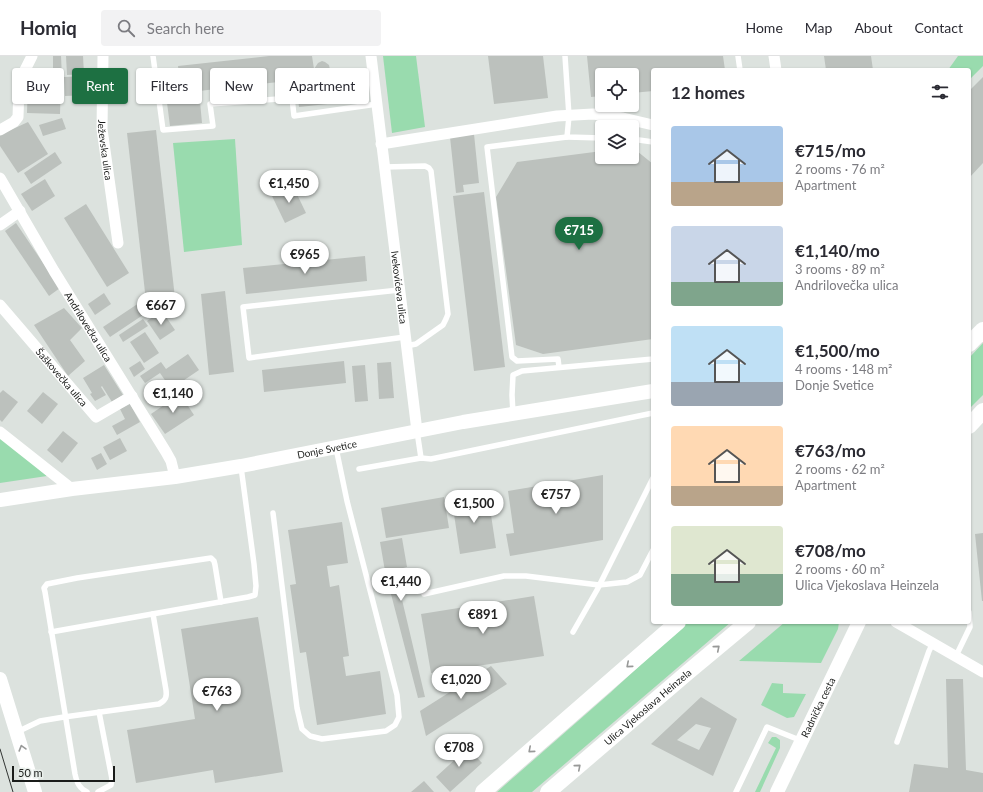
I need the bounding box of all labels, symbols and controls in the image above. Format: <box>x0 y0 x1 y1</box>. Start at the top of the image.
search box <box>101 10 381 46</box>
text: Homiq <box>20 16 77 39</box>
icon: search <box>115 17 137 39</box>
text: Search here <box>147 19 224 37</box>
text: Home <box>745 19 783 36</box>
text: Map <box>805 19 832 36</box>
text: About <box>854 19 892 36</box>
text: Contact <box>914 19 963 36</box>
chip: Buy <box>12 68 64 104</box>
chip: Rent <box>72 68 128 104</box>
chip: Filters <box>136 68 202 104</box>
chip: New <box>210 68 267 104</box>
chip: Apartment <box>275 68 369 104</box>
map controls <box>595 68 639 164</box>
button: locate <box>595 68 639 112</box>
icon: filters <box>929 81 951 103</box>
text: 12 homes <box>671 82 745 103</box>
street label: Ježevska ulica <box>96 119 115 181</box>
button: layers <box>595 120 639 164</box>
text: €715/mo <box>795 140 866 161</box>
icon: home <box>703 142 751 190</box>
text: 2 rooms · 76 m² <box>795 161 885 177</box>
pin: €1,450 <box>256 170 322 204</box>
text: €1,450 <box>269 175 309 191</box>
text: Apartment <box>795 177 856 193</box>
pin: €715 <box>555 217 603 251</box>
text: €715 <box>564 222 594 238</box>
text: €1,140/mo <box>795 240 880 261</box>
pin: €965 <box>281 241 329 275</box>
icon: home <box>703 242 751 290</box>
text: €965 <box>290 246 320 262</box>
street label: Ivekovićeva ulica <box>389 250 410 324</box>
text: 3 rooms · 89 m² <box>795 261 885 277</box>
text: Andrilovečka ulica <box>795 277 899 293</box>
street label: Andrilovečka ulica <box>62 290 115 364</box>
pin: €667 <box>137 292 185 326</box>
text: €667 <box>146 297 176 313</box>
text: €1,500/mo <box>795 340 880 361</box>
icon: home <box>703 342 751 390</box>
street label: Šaškovečka ulica <box>34 346 90 409</box>
text: 4 rooms · 148 m² <box>795 361 892 377</box>
text: Donje Svetice <box>795 377 874 393</box>
pin: €1,140 <box>140 380 206 414</box>
text: €1,140 <box>153 385 193 401</box>
street label: Donje Svetice <box>296 437 358 461</box>
text: €763/mo <box>795 440 866 461</box>
icon: home <box>703 442 751 490</box>
text: 2 rooms · 62 m² <box>795 461 885 477</box>
text: Apartment <box>795 477 856 493</box>
pin: €757 <box>532 481 580 515</box>
text: €757 <box>541 486 571 502</box>
pin: €1,500 <box>441 490 507 524</box>
text: €1,500 <box>454 495 494 511</box>
text: €708/mo <box>795 540 866 561</box>
icon: home <box>703 542 751 590</box>
text: 2 rooms · 60 m² <box>795 561 885 577</box>
pin: €1,440 <box>368 568 434 602</box>
text: €1,440 <box>381 573 421 589</box>
text: Ulica Vjekoslava Heinzela <box>795 577 939 593</box>
pin: €891 <box>459 601 507 635</box>
text: €891 <box>468 606 498 622</box>
one-way arrow <box>713 645 720 652</box>
one-way arrow <box>626 661 634 668</box>
pin: €1,020 <box>428 666 494 700</box>
street label: Ulica Vjekoslava Heinzela <box>601 666 694 747</box>
text: €1,020 <box>441 671 481 687</box>
street label: Radnička cesta <box>798 675 837 739</box>
pin: €763 <box>193 678 241 712</box>
text: €763 <box>202 683 232 699</box>
pin: €708 <box>435 734 483 768</box>
text: €708 <box>444 739 474 755</box>
one-way arrow <box>18 745 27 752</box>
one-way arrow <box>528 746 535 753</box>
scale bar <box>12 764 115 783</box>
one-way arrow <box>573 764 581 771</box>
text: 50 m <box>18 766 43 779</box>

